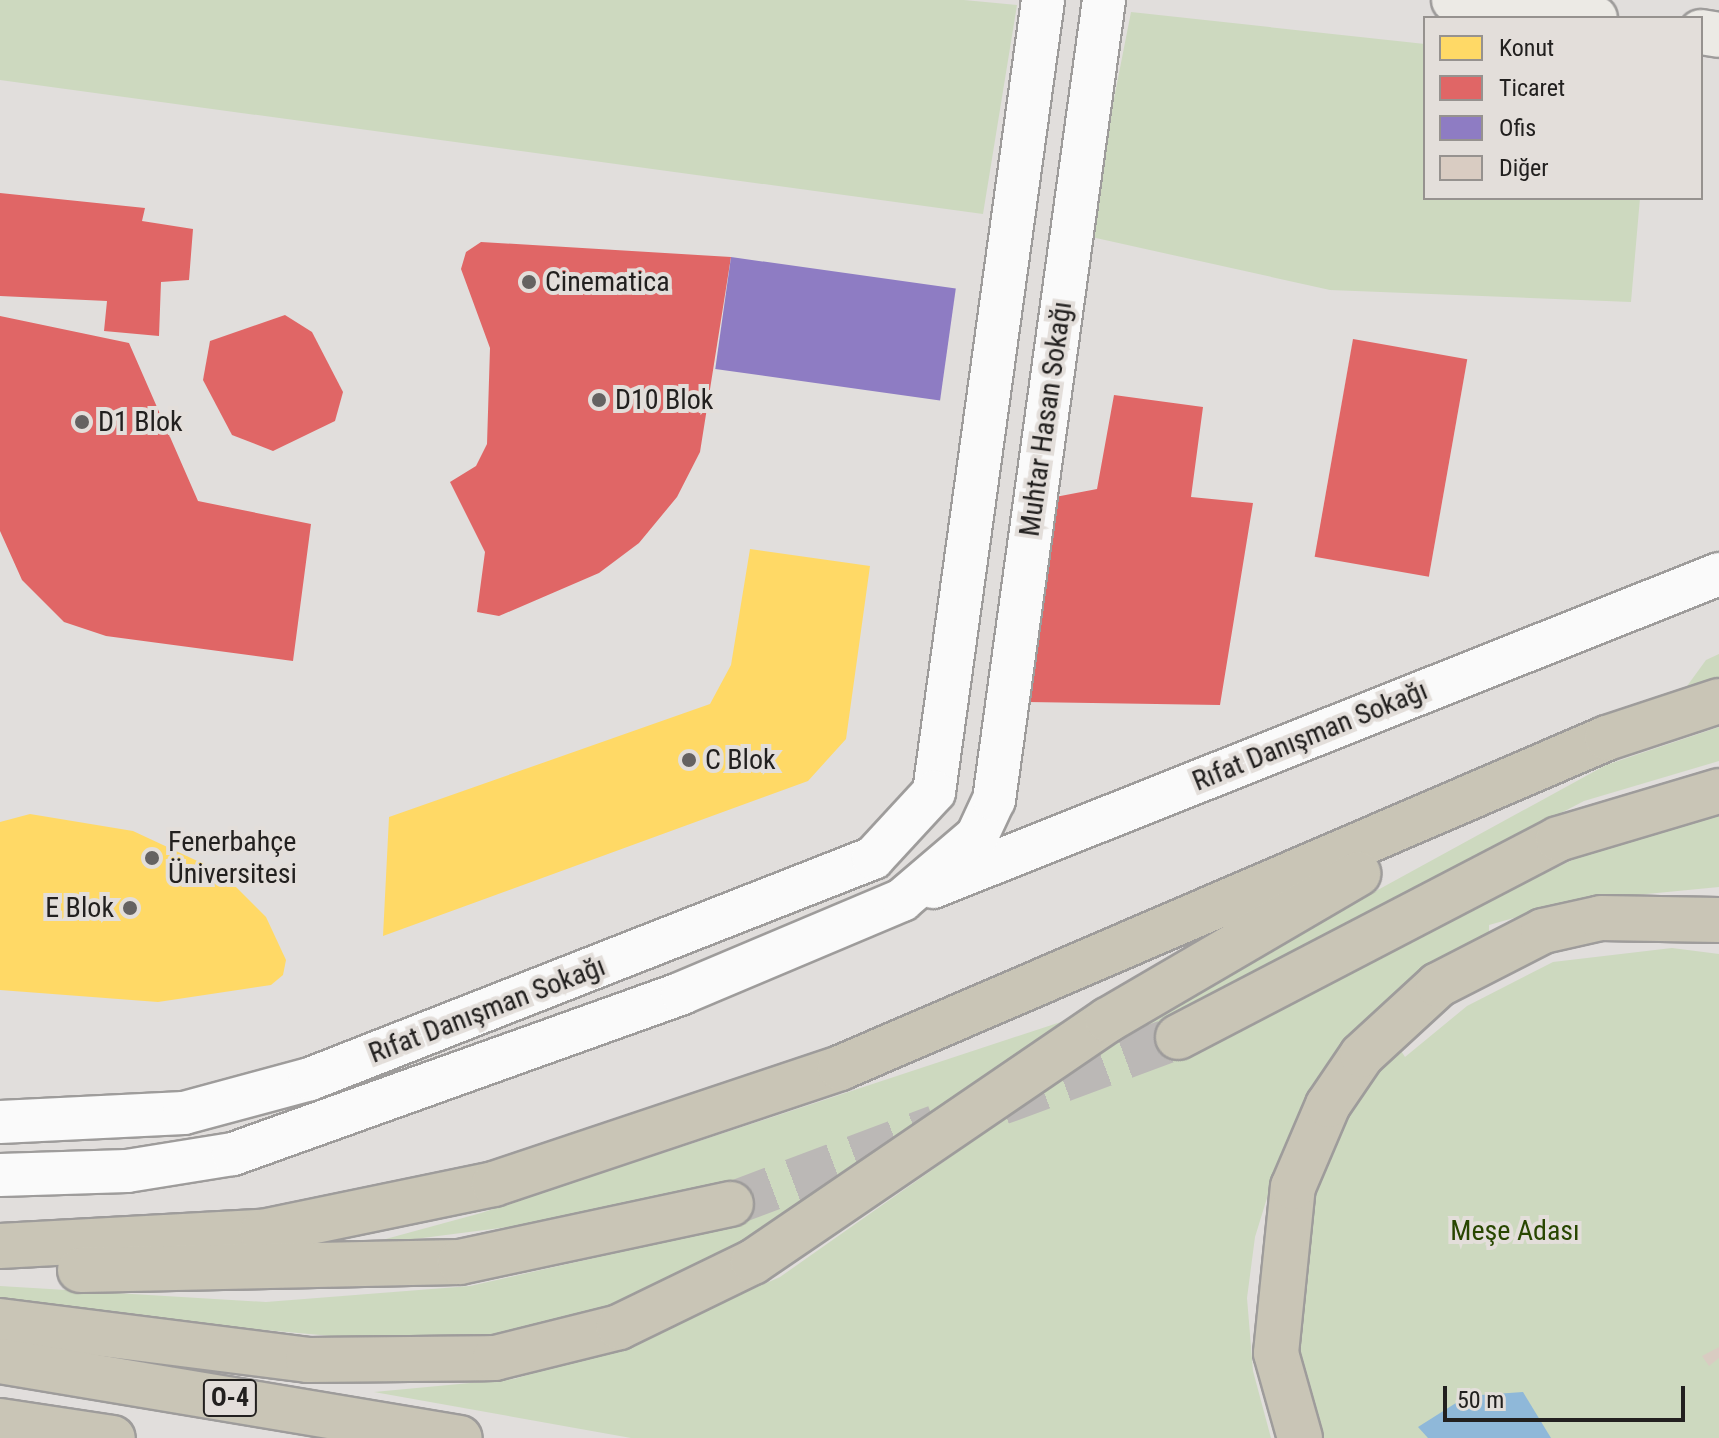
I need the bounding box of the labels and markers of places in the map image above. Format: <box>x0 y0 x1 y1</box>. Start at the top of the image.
place label: Cinematica <box>545 265 670 299</box>
marker: Cinematica <box>520 273 538 291</box>
place label: D10 Blok <box>615 383 713 417</box>
marker: D10 Blok <box>590 391 608 409</box>
place label: D1 Blok <box>98 405 183 439</box>
marker: D1 Blok <box>73 413 91 431</box>
place label: C Blok <box>705 743 776 777</box>
marker: C Blok <box>680 751 698 769</box>
place label: Fenerbahçe Üniversitesi <box>168 825 297 891</box>
marker: Fenerbahçe Üniversitesi <box>143 849 161 867</box>
place label: E Blok <box>45 891 114 925</box>
marker: E Blok <box>121 899 139 917</box>

